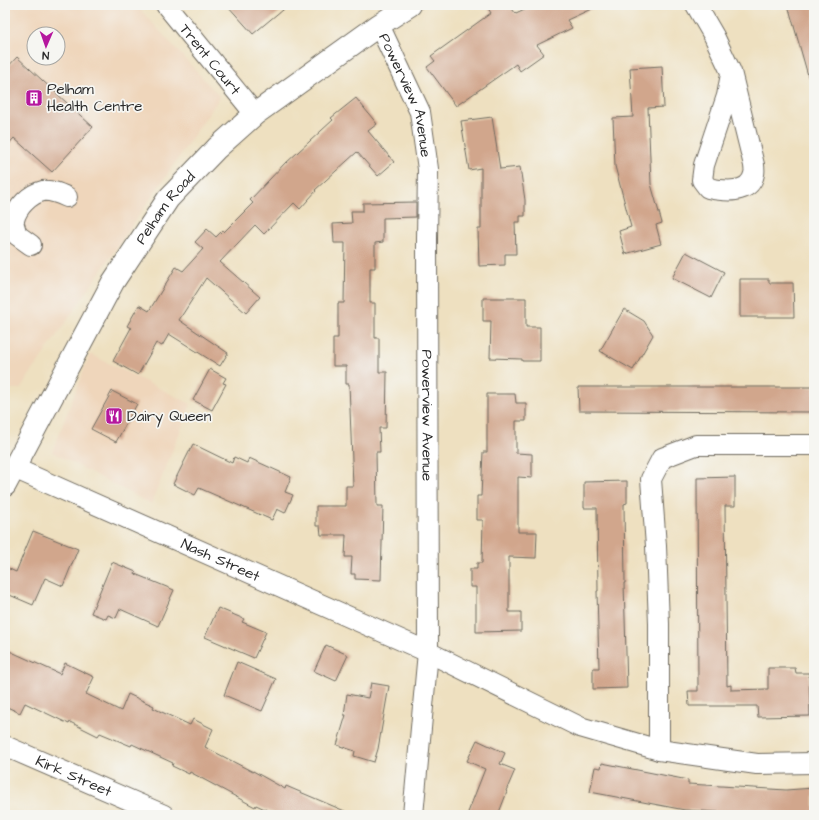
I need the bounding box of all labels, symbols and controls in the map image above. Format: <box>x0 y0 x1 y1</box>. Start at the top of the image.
street label: Trent Court <box>174 19 245 100</box>
north arrow <box>26 26 66 66</box>
street label: Powerview Avenue <box>373 30 436 159</box>
text: N <box>42 48 49 63</box>
place label: Pelham Health Centre <box>47 79 142 117</box>
building icon: Pelham Health Centre <box>24 88 44 108</box>
street label: Pelham Road <box>131 167 200 249</box>
street label: Powerview Avenue <box>416 349 438 481</box>
restaurant icon: Dairy Queen <box>104 406 124 426</box>
place label: Dairy Queen <box>127 406 212 428</box>
street label: Nash Street <box>178 534 263 587</box>
street label: Kirk Street <box>32 751 115 802</box>

